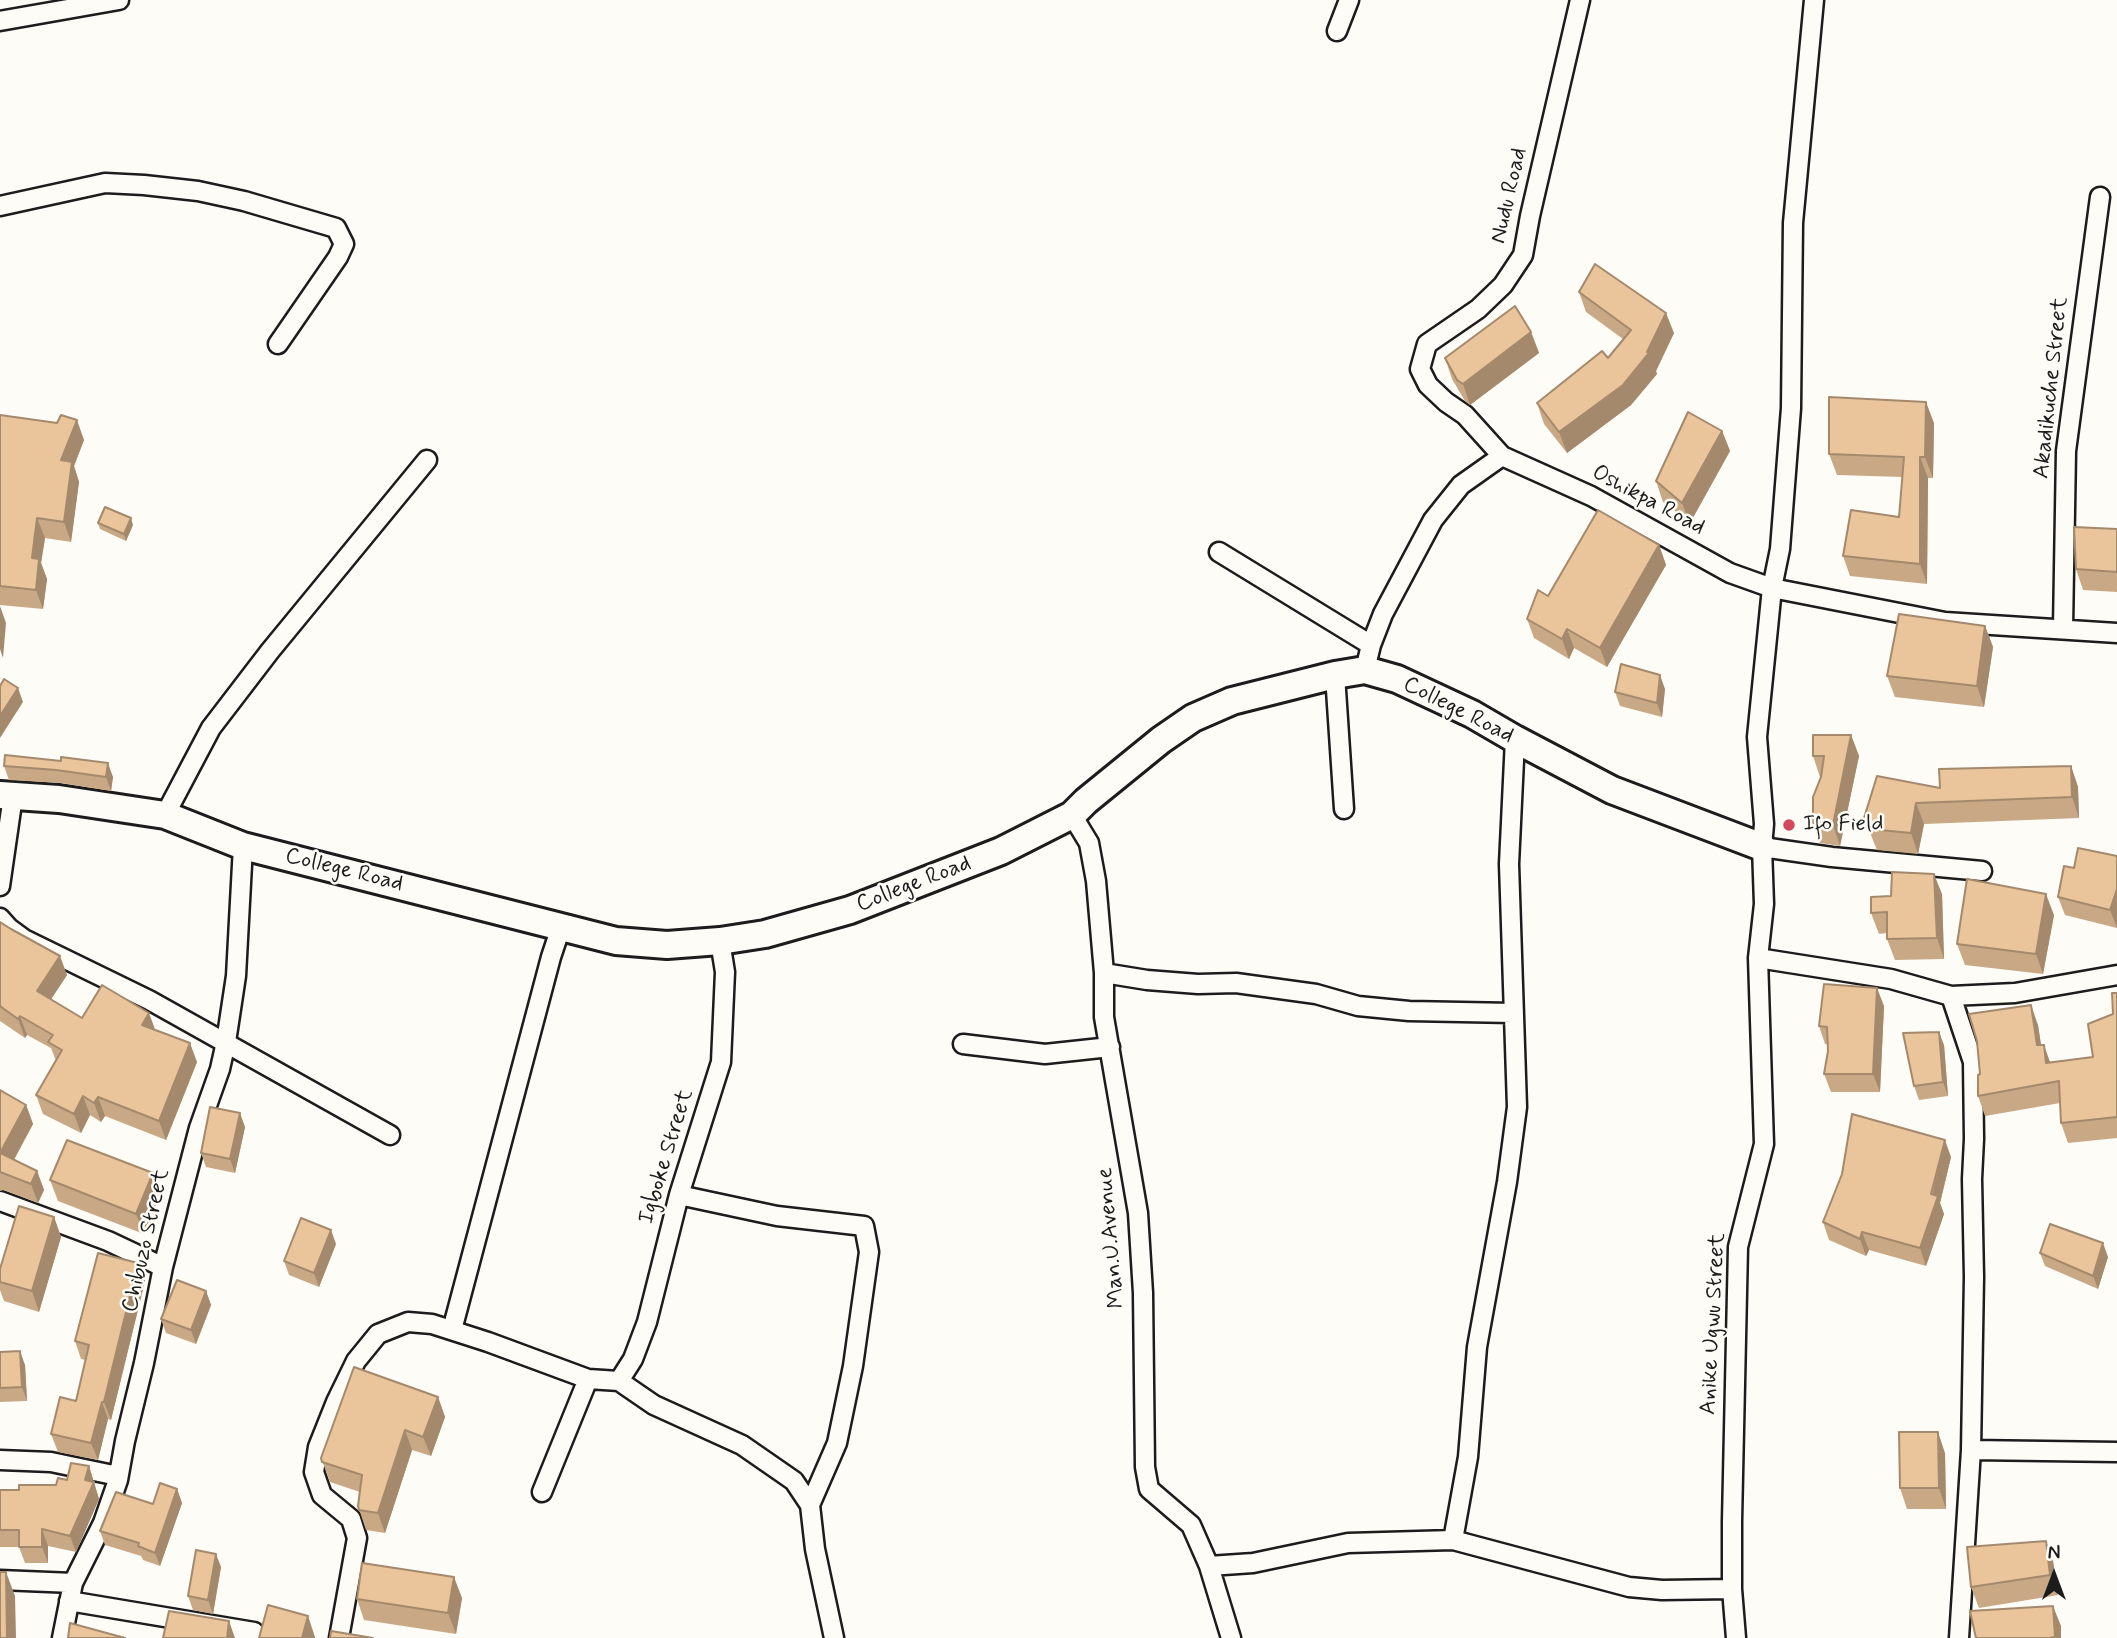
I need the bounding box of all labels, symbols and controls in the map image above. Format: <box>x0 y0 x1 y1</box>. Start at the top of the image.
street label: Nudu Road <box>1486 145 1534 247</box>
street label: Akadikuche Street <box>2029 296 2075 480</box>
street label: Oshikpa Road <box>1587 460 1709 542</box>
street label: College Road <box>1398 671 1518 751</box>
place label: Ifo Field <box>1803 811 1884 839</box>
marker: Ifo Field <box>1781 817 1797 833</box>
street label: College Road <box>282 843 406 899</box>
street label: College Road <box>853 851 975 919</box>
street label: Igboke Street <box>633 1086 701 1228</box>
street label: Man.U.Avenue <box>1092 1166 1132 1310</box>
street label: Chibuzo Street <box>117 1167 177 1315</box>
street label: Anike Ugwu Street <box>1695 1232 1733 1416</box>
north arrow <box>2019 1540 2089 1610</box>
text: N <box>2048 1541 2060 1566</box>

